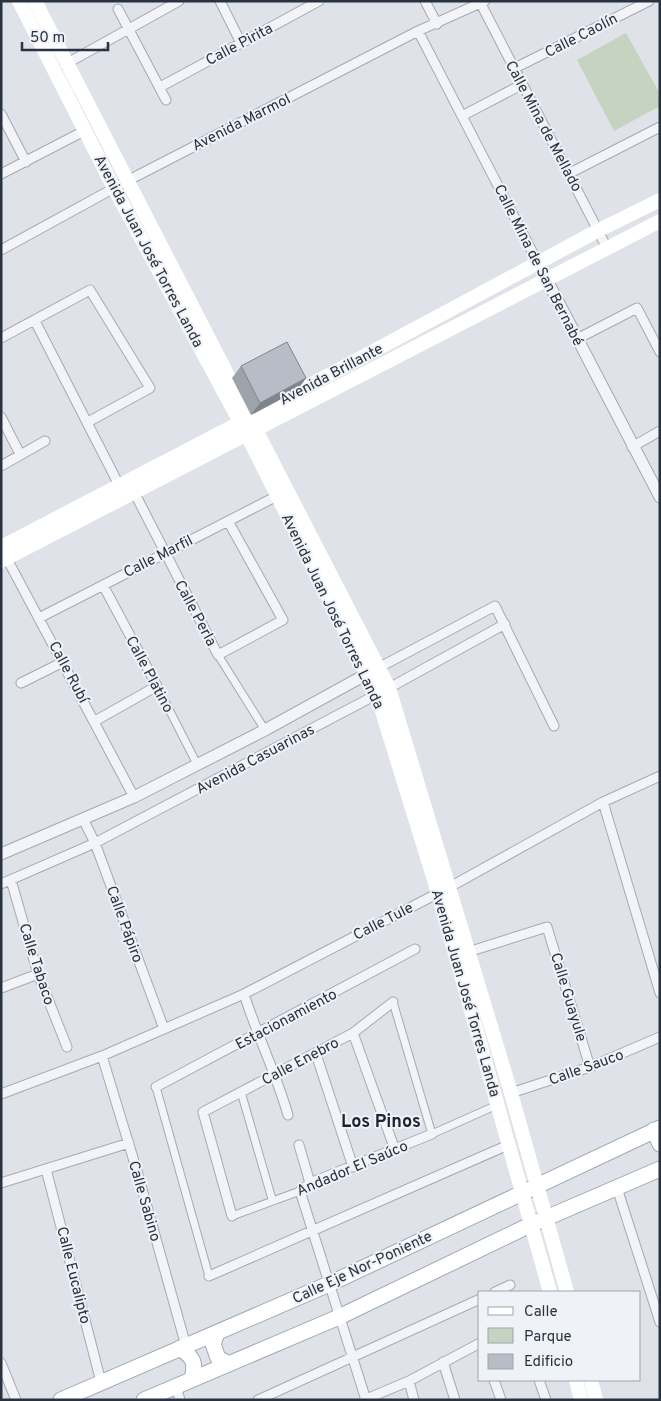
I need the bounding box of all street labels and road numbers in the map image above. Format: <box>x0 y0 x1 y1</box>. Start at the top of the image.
street label: Calle Caolín <box>542 10 621 63</box>
street label: Calle Pirita <box>203 20 277 71</box>
street label: Calle Mina de Mellado <box>500 58 585 196</box>
street label: Avenida Marmol <box>189 90 294 156</box>
street label: Avenida Juan José Torres Landa <box>89 152 207 351</box>
street label: Calle Mina de San Bernabé <box>489 182 587 350</box>
street label: Avenida Brillante <box>277 340 387 411</box>
street label: Avenida Juan José Torres Landa <box>276 511 387 713</box>
street label: Calle Marfil <box>121 532 197 583</box>
street label: Calle Perla <box>169 577 220 650</box>
street label: Calle Platino <box>120 633 177 716</box>
street label: Calle Rubí <box>43 638 92 708</box>
street label: Avenida Casuarinas <box>193 721 318 800</box>
street label: Calle Pápiro <box>101 883 146 966</box>
street label: Avenida Juan José Torres Landa <box>426 887 503 1100</box>
street label: Calle Tule <box>350 899 417 946</box>
street label: Calle Tabaco <box>13 921 58 1008</box>
street label: Calle Guayule <box>545 951 590 1044</box>
street label: Estacionamiento <box>233 986 341 1055</box>
street label: Calle Enebro <box>259 1034 343 1091</box>
street label: Calle Sauco <box>546 1046 627 1091</box>
street label: Andador El Saúco <box>294 1137 411 1201</box>
street label: Calle Sabino <box>123 1159 164 1244</box>
street label: Calle Eucalipto <box>51 1225 94 1326</box>
street label: Calle Eje Nor-Poniente <box>290 1228 436 1309</box>

